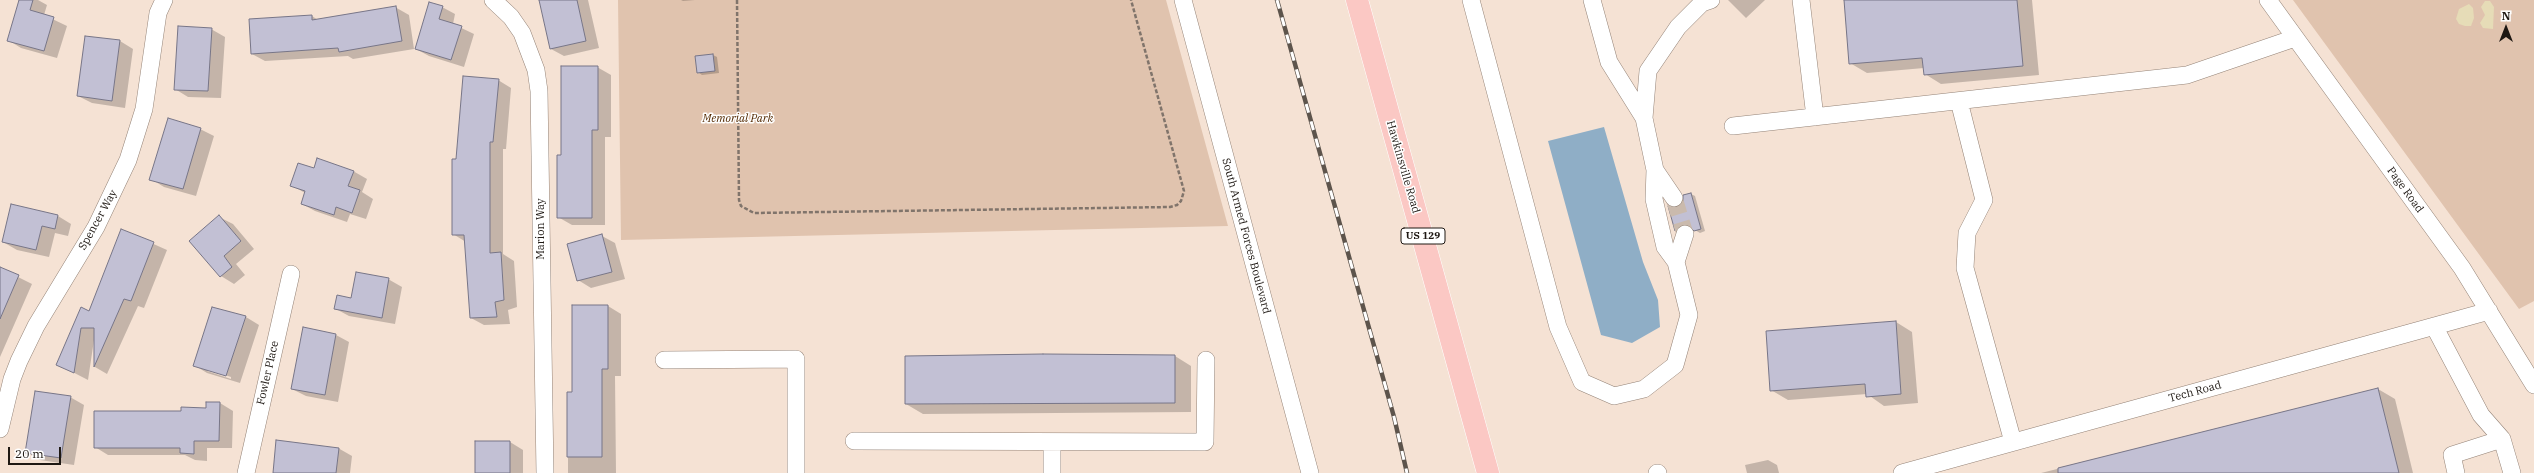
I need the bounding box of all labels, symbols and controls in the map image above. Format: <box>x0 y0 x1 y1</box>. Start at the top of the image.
north arrow <box>2486 8 2526 48</box>
text: N <box>2502 9 2510 23</box>
park label: Memorial Park <box>703 112 773 126</box>
street label: Hawkinsville Road <box>1383 119 1423 215</box>
street label: South Armed Forces Boulevard <box>1219 157 1273 315</box>
street label: Page Road <box>2384 165 2426 215</box>
street label: Spencer Way <box>76 188 120 252</box>
street label: Marion Way <box>534 198 548 260</box>
road number: US 129 <box>1401 228 1445 244</box>
street label: Fowler Place <box>254 340 282 406</box>
street label: Tech Road <box>2167 379 2223 405</box>
scale bar <box>10 439 63 465</box>
text: 20 m <box>15 446 44 461</box>

